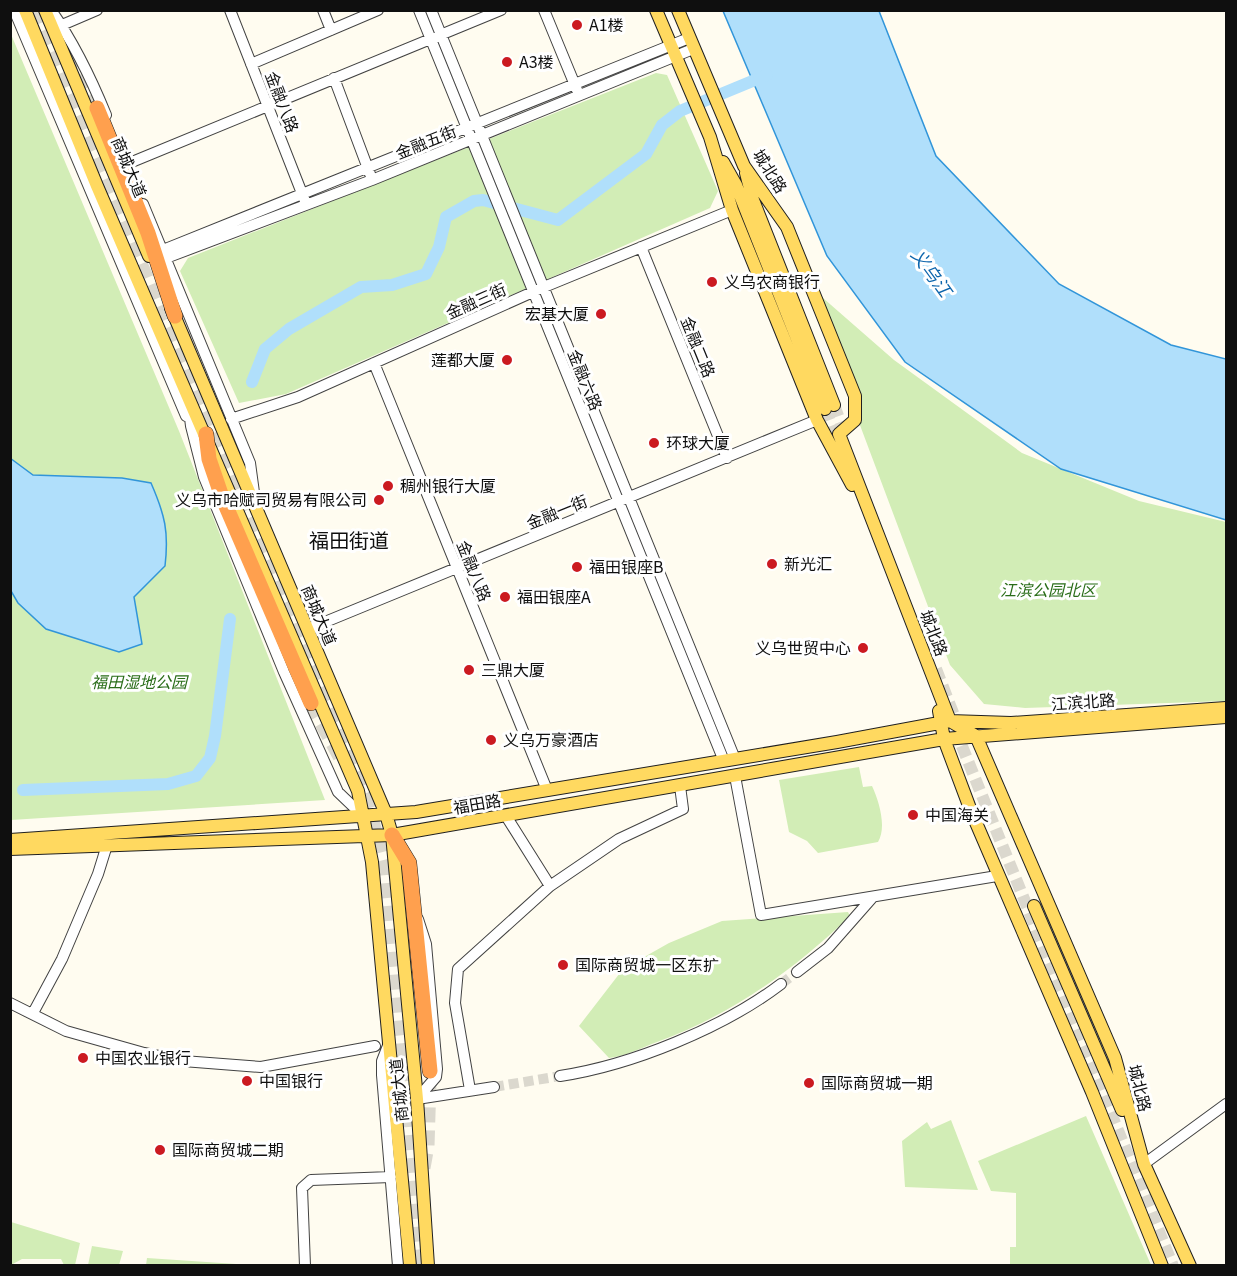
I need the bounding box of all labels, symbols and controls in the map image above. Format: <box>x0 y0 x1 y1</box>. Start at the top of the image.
place label: A1楼 <box>589 12 624 36</box>
marker: A1楼 <box>570 18 584 32</box>
place label: A3楼 <box>519 49 554 73</box>
marker: A3楼 <box>500 55 514 69</box>
street label: 金融八路 <box>260 67 306 136</box>
street label: 金融五街 <box>391 118 460 164</box>
street label: 商城大道 <box>106 132 153 201</box>
street label: 城北路 <box>748 144 794 197</box>
water label: 义乌江 <box>906 242 960 303</box>
place label: 义乌农商银行 <box>724 269 820 293</box>
marker: 义乌农商银行 <box>705 275 719 289</box>
street label: 金融三街 <box>441 276 510 324</box>
place label: 宏基大厦 <box>525 301 589 325</box>
marker: 宏基大厦 <box>594 307 608 321</box>
street label: 金融二路 <box>676 312 722 381</box>
street label: 金融六路 <box>563 345 609 414</box>
place label: 莲都大厦 <box>431 347 495 371</box>
marker: 莲都大厦 <box>500 353 514 367</box>
place label: 环球大厦 <box>666 430 730 454</box>
marker: 环球大厦 <box>647 436 661 450</box>
place label: 稠州银行大厦 <box>400 473 496 497</box>
marker: 稠州银行大厦 <box>381 479 395 493</box>
place label: 义乌市哈赋司贸易有限公司 <box>175 487 367 511</box>
street label: 金融一街 <box>522 488 591 534</box>
marker: 义乌市哈赋司贸易有限公司 <box>372 493 386 507</box>
district label: 福田街道 <box>309 525 389 554</box>
street label: 金融八路 <box>452 536 498 605</box>
place label: 新光汇 <box>784 551 832 575</box>
place label: 福田银座B <box>589 554 664 578</box>
marker: 新光汇 <box>765 557 779 571</box>
marker: 福田银座B <box>570 560 584 574</box>
park label: 江滨公园北区 <box>1000 577 1098 601</box>
street label: 商城大道 <box>296 580 343 649</box>
place label: 福田银座A <box>517 584 591 608</box>
marker: 福田银座A <box>498 590 512 604</box>
street label: 城北路 <box>915 606 955 659</box>
place label: 义乌世贸中心 <box>755 635 851 659</box>
marker: 义乌世贸中心 <box>856 641 870 655</box>
place label: 三鼎大厦 <box>481 657 545 681</box>
marker: 三鼎大厦 <box>462 663 476 677</box>
park label: 福田湿地公园 <box>91 669 189 693</box>
street label: 江滨北路 <box>1050 687 1116 715</box>
place label: 义乌万豪酒店 <box>503 727 599 751</box>
marker: 义乌万豪酒店 <box>484 733 498 747</box>
street label: 福田路 <box>451 787 503 819</box>
place label: 中国海关 <box>925 802 989 826</box>
marker: 中国海关 <box>906 808 920 822</box>
place label: 国际商贸城一区东扩 <box>575 952 719 976</box>
marker: 国际商贸城一区东扩 <box>556 958 570 972</box>
place label: 中国农业银行 <box>95 1045 191 1069</box>
marker: 中国农业银行 <box>76 1051 90 1065</box>
street label: 商城大道 <box>383 1057 413 1123</box>
street label: 城北路 <box>1124 1062 1158 1114</box>
place label: 中国银行 <box>259 1068 323 1092</box>
place label: 国际商贸城一期 <box>821 1070 933 1094</box>
marker: 中国银行 <box>240 1074 254 1088</box>
marker: 国际商贸城一期 <box>802 1076 816 1090</box>
place label: 国际商贸城二期 <box>172 1137 284 1161</box>
marker: 国际商贸城二期 <box>153 1143 167 1157</box>

